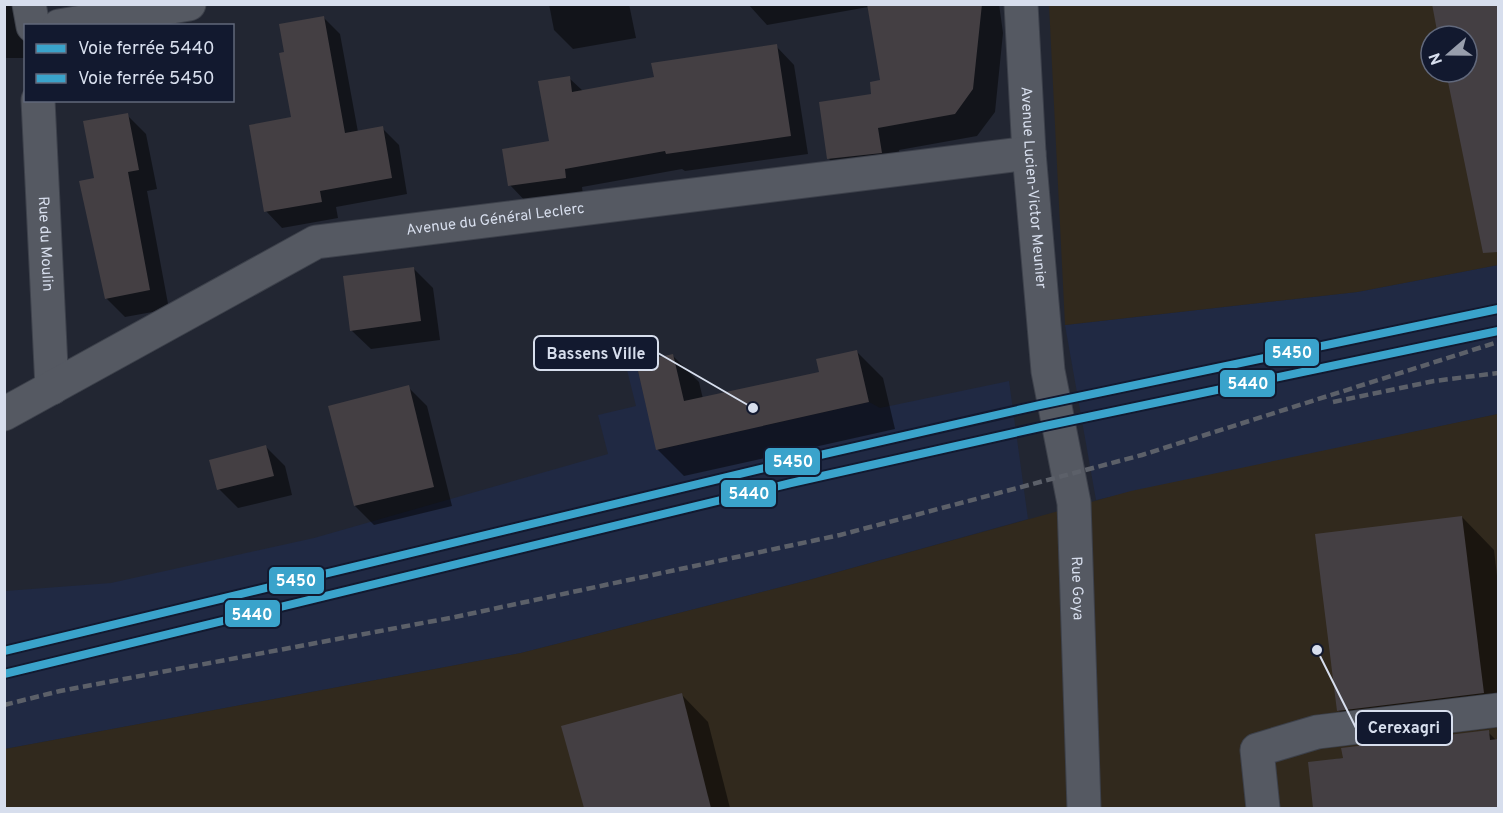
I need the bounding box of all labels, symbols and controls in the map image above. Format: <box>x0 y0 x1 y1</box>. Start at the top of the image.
legend <box>24 24 234 102</box>
north arrow <box>1419 24 1479 84</box>
text: Voie ferrée 5440 <box>78 38 214 61</box>
text: N <box>1425 50 1448 67</box>
text: Voie ferrée 5450 <box>78 68 214 91</box>
street label: Avenue Lucien-Victor Meunier <box>1016 86 1050 290</box>
street label: Rue du Moulin <box>33 196 57 292</box>
street label: Avenue du Général Leclerc <box>405 199 586 240</box>
callout: Bassens Ville <box>534 336 658 370</box>
line badge: 5450 <box>1264 338 1320 367</box>
text: 5450 <box>1272 344 1312 364</box>
text: Bassens Ville <box>546 345 646 365</box>
line badge: 5440 <box>1219 369 1276 398</box>
text: 5440 <box>1227 375 1269 395</box>
line badge: 5450 <box>764 447 821 476</box>
text: 5450 <box>773 453 813 473</box>
line badge: 5440 <box>720 479 777 508</box>
text: 5440 <box>728 485 770 505</box>
street label: Rue Goya <box>1066 556 1087 621</box>
line badge: 5450 <box>268 566 325 595</box>
text: 5450 <box>276 572 316 592</box>
line badge: 5440 <box>224 599 281 628</box>
text: 5440 <box>231 606 273 626</box>
callout: Cerexagri <box>1356 711 1452 745</box>
text: Cerexagri <box>1368 719 1440 739</box>

